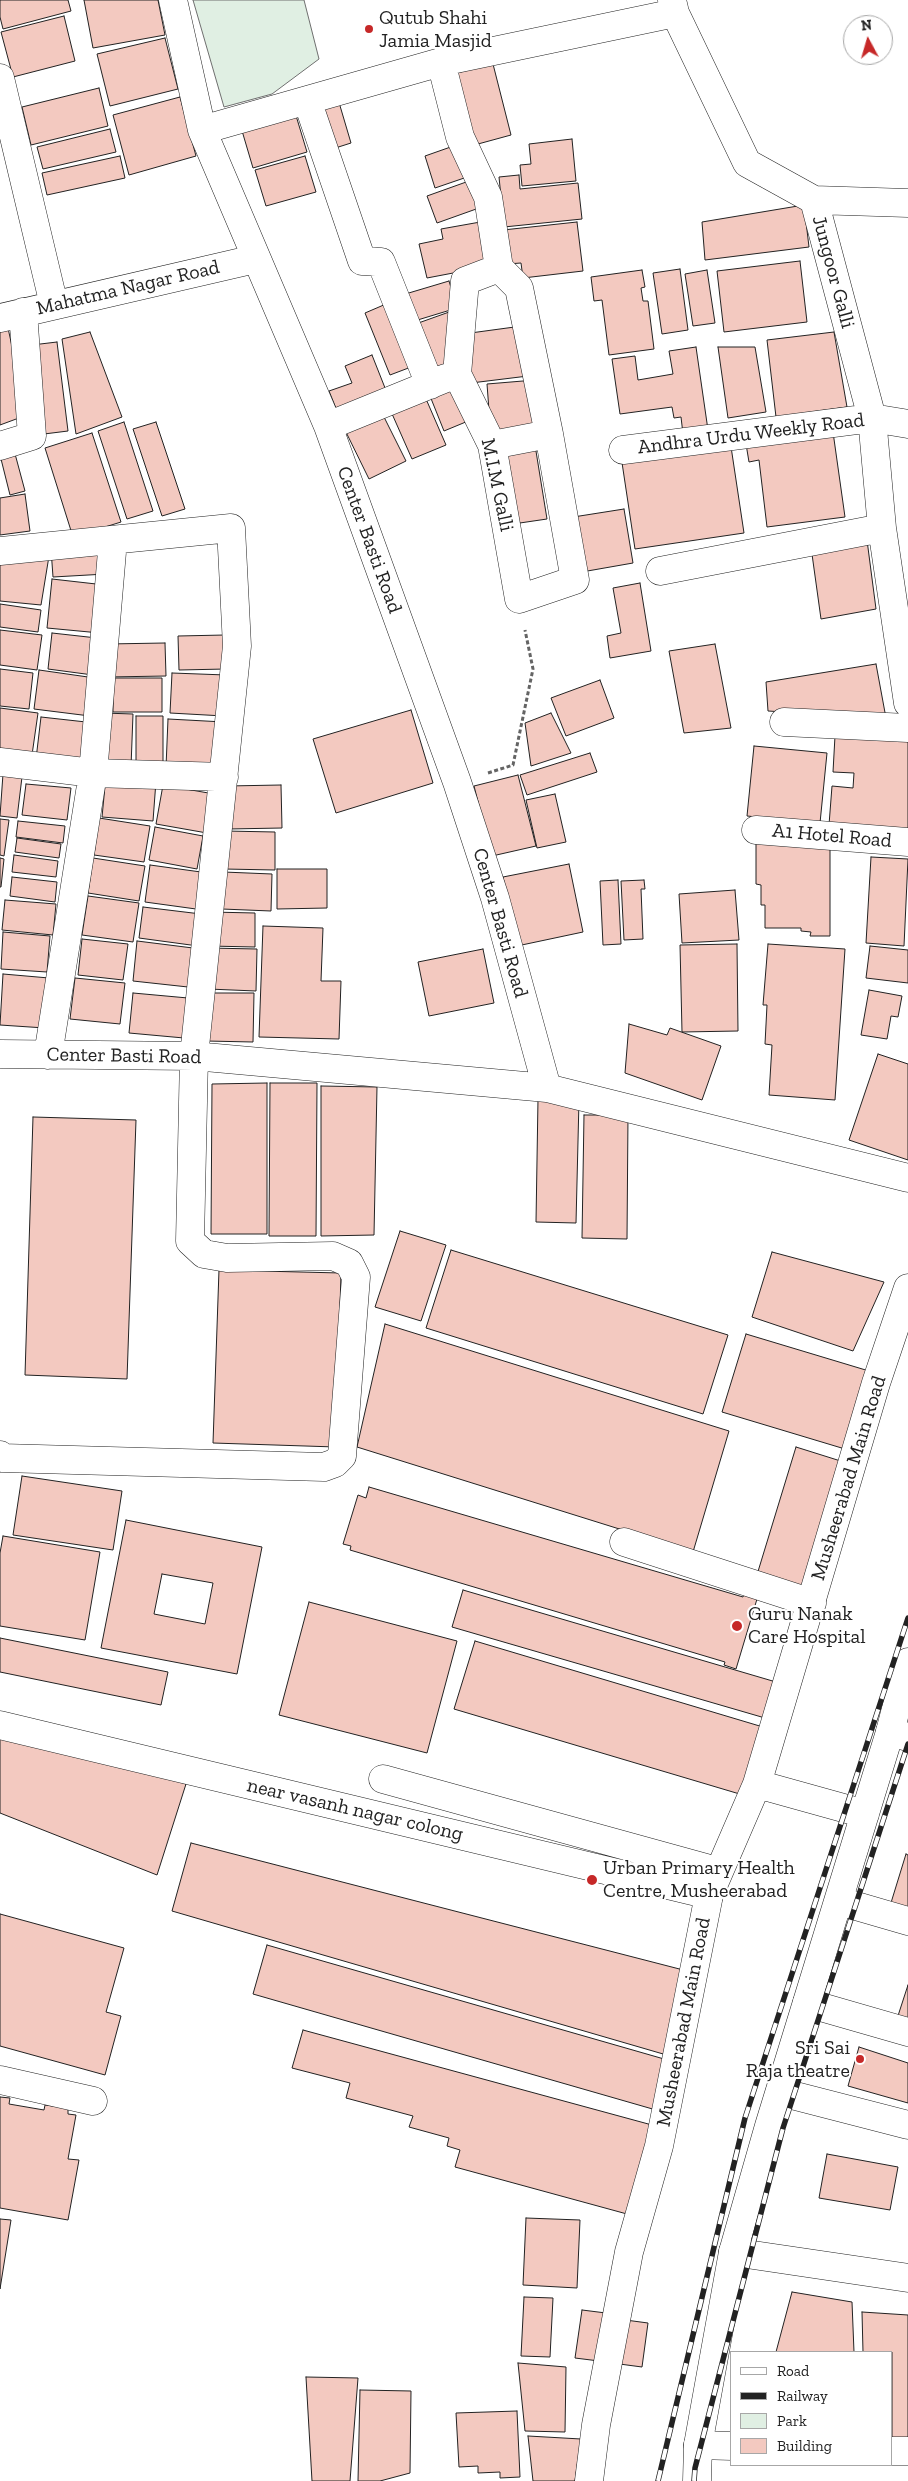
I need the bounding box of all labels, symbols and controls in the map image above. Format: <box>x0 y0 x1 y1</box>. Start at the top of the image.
place label: Qutub Shahi Jamia Masjid <box>379 6 492 53</box>
north arrow <box>843 15 893 65</box>
text: N <box>860 17 873 35</box>
marker: Qutub Shahi Jamia Masjid <box>363 23 375 35</box>
street label: Jungoor Galli <box>806 213 860 331</box>
street label: Mahatma Nagar Road <box>34 255 222 321</box>
street label: Andhra Urdu Weekly Road <box>636 408 866 460</box>
street label: M.I.M Galli <box>475 436 519 534</box>
street label: Center Basti Road <box>331 463 407 617</box>
street label: A1 Hotel Road <box>771 819 893 853</box>
street label: Center Basti Road <box>467 845 533 1001</box>
street label: Center Basti Road <box>47 1043 201 1069</box>
street label: Musheerabad Main Road <box>806 1373 892 1583</box>
place label: Guru Nanak Care Hospital <box>748 1602 866 1649</box>
marker: Guru Nanak Care Hospital <box>730 1619 744 1633</box>
street label: near vasanh nagar colong <box>245 1773 465 1847</box>
place label: Urban Primary Health Centre, Musheerabad <box>603 1856 795 1903</box>
marker: Urban Primary Health Centre, Musheerabad <box>585 1873 599 1887</box>
street label: Musheerabad Main Road <box>652 1915 716 2129</box>
place label: Sri Sai Raja theatre <box>746 2036 850 2083</box>
marker: Sri Sai Raja theatre <box>854 2053 866 2065</box>
legend <box>730 2351 893 2466</box>
text: Road <box>777 2362 809 2380</box>
text: Railway <box>777 2387 828 2405</box>
text: Park <box>777 2412 807 2430</box>
text: Building <box>777 2437 832 2455</box>

